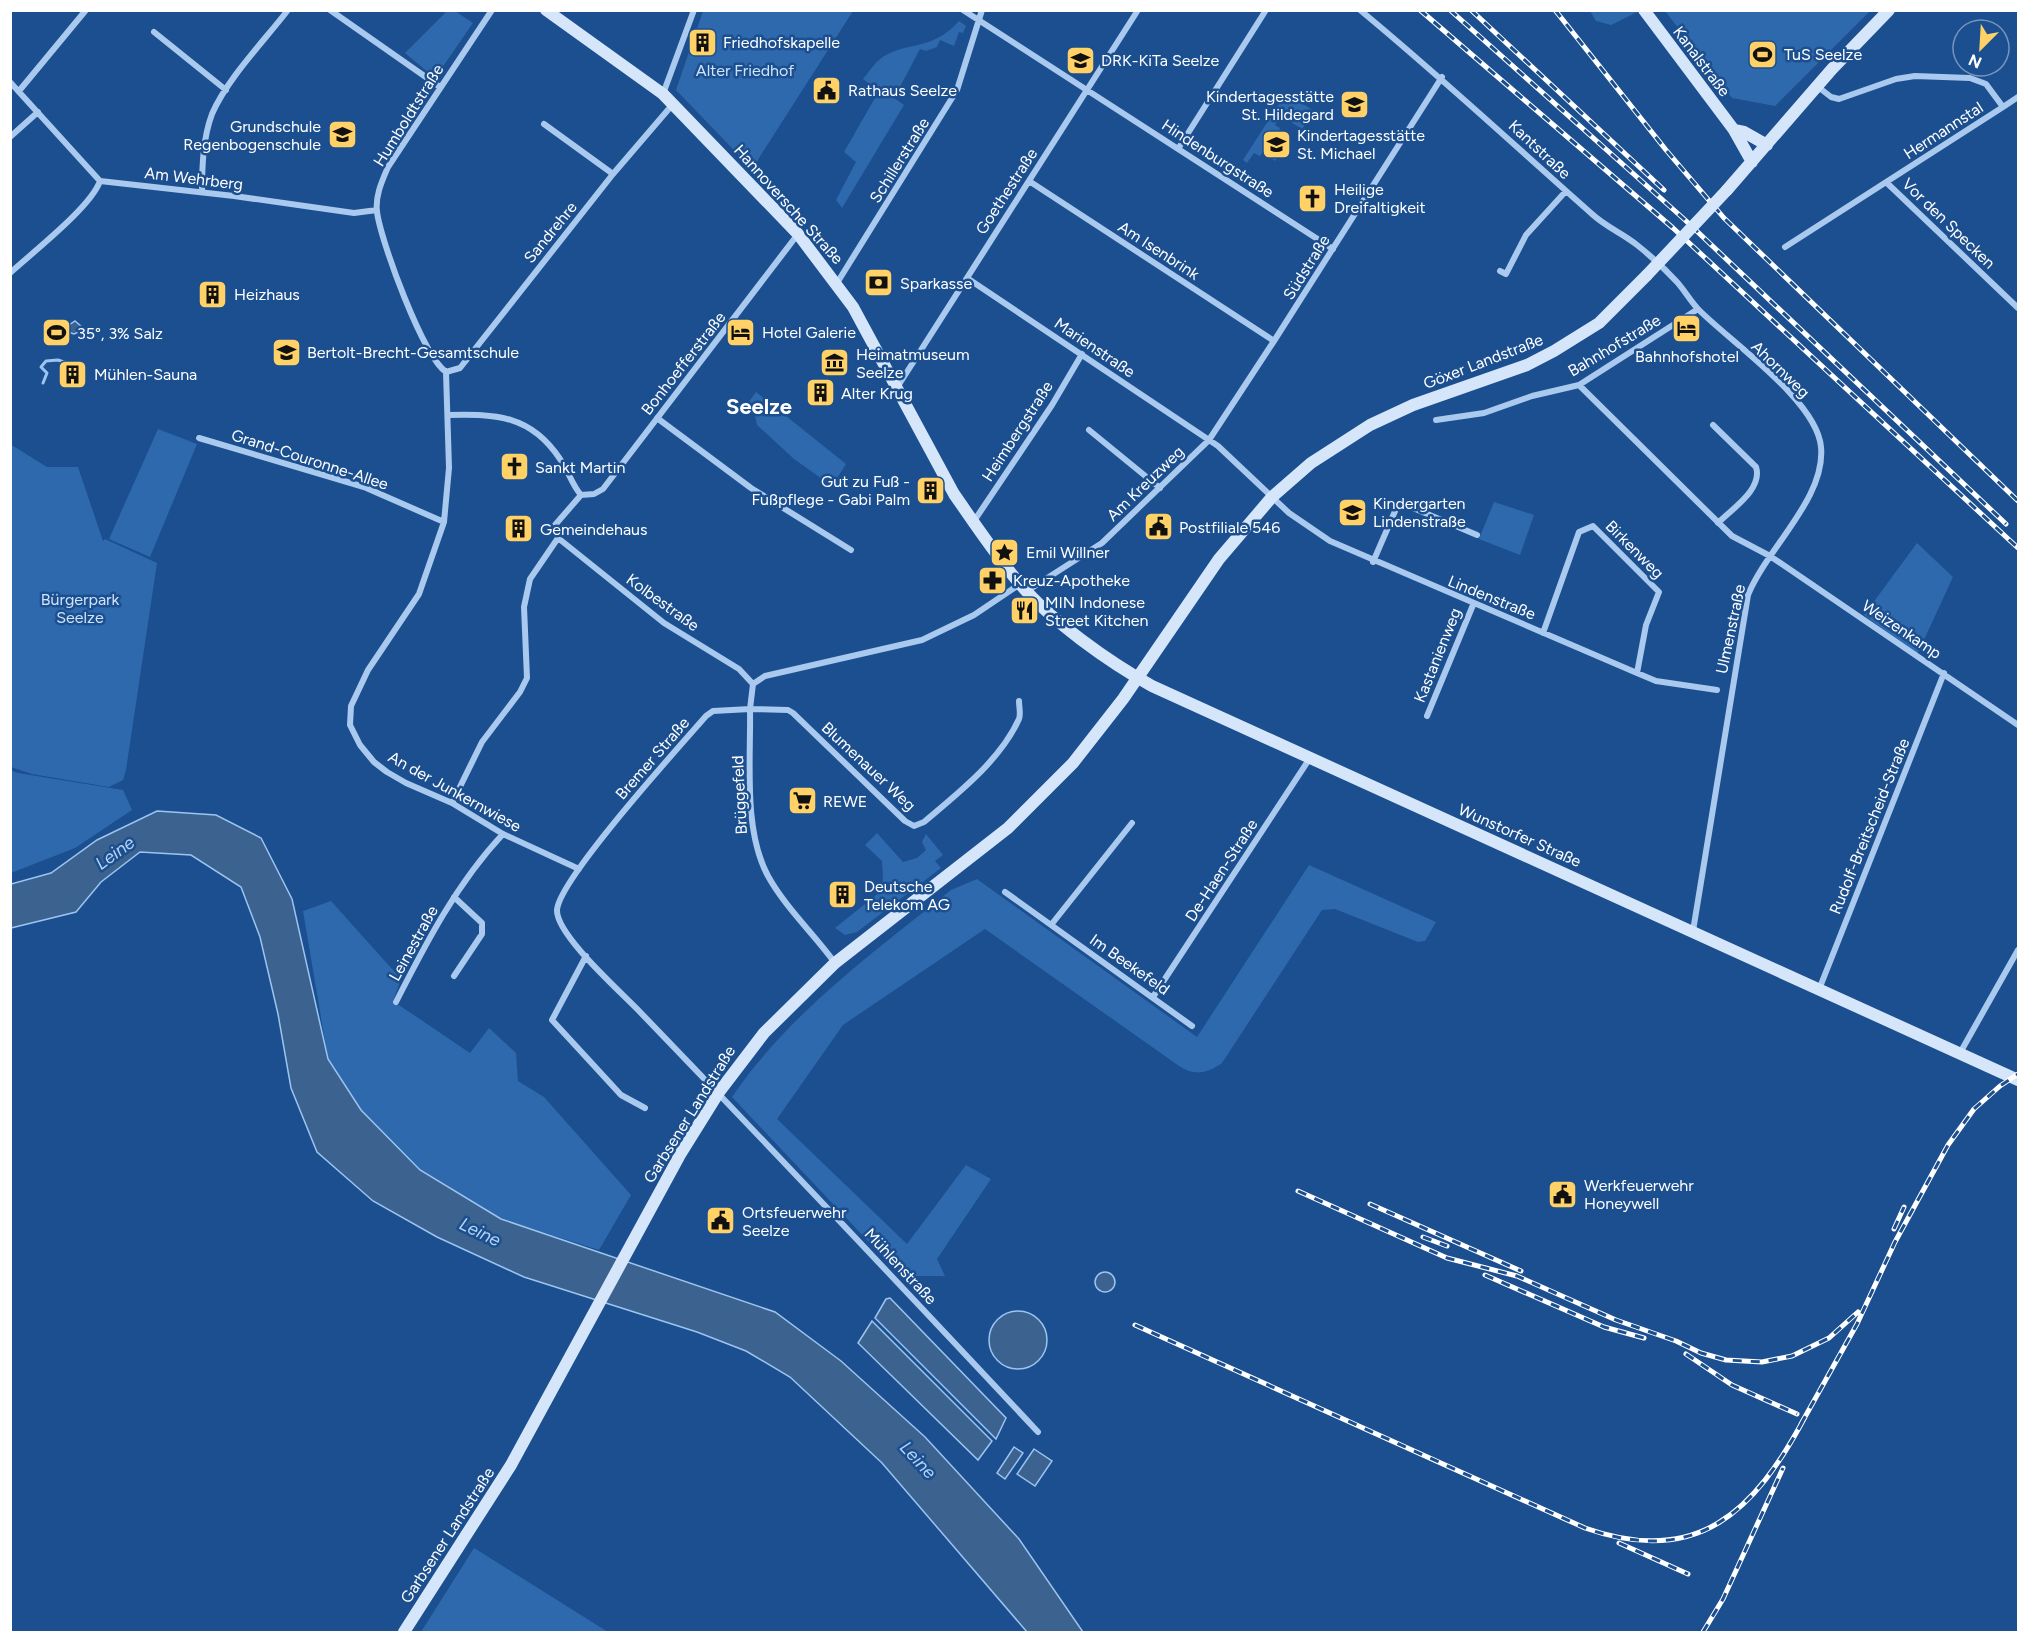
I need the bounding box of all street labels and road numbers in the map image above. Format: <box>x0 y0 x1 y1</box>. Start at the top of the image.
street label: Kanalstraße <box>1669 22 1734 100</box>
street label: Humboldtstraße <box>369 60 448 170</box>
street label: Hermannstal <box>1900 98 1987 163</box>
street label: Schillerstraße <box>866 114 933 206</box>
street label: Hindenburgstraße <box>1158 115 1277 202</box>
street label: Kantstraße <box>1505 116 1575 183</box>
street label: Hannoversche Straße <box>730 141 847 268</box>
street label: Goethestraße <box>972 144 1041 238</box>
street label: Am Wehrberg <box>144 163 244 194</box>
street label: Vor den Specken <box>1898 174 1999 273</box>
street label: Sandrehre <box>520 198 581 267</box>
street label: Am Isenbrink <box>1115 217 1203 284</box>
street label: Südstraße <box>1279 231 1334 303</box>
street label: Bonhoefferstraße <box>637 308 730 419</box>
street label: Bahnhofstraße <box>1564 310 1664 381</box>
street label: Marienstraße <box>1051 313 1139 382</box>
street label: Göxer Landstraße <box>1421 330 1546 393</box>
street label: Ahornweg <box>1748 337 1814 402</box>
street label: Heimbergstraße <box>978 377 1057 485</box>
street label: Grand-Couronne-Allee <box>229 425 391 494</box>
street label: Am Kreuzweg <box>1103 442 1188 525</box>
street label: Birkenweg <box>1602 516 1668 582</box>
street label: Kolbestraße <box>623 570 703 635</box>
street label: Lindenstraße <box>1445 571 1539 624</box>
street label: Ulmenstraße <box>1712 582 1749 676</box>
street label: Weizenkamp <box>1858 596 1945 663</box>
street label: Kastanienweg <box>1410 605 1465 705</box>
street label: Bremer Straße <box>611 713 693 803</box>
street label: Blumenauer Weg <box>818 718 920 815</box>
street label: Rudolf-Breitscheid-Straße <box>1825 735 1914 917</box>
street label: An der Junkernwiese <box>385 747 525 836</box>
street label: Brüggefeld <box>728 755 751 835</box>
street label: Wunstorfer Straße <box>1455 800 1584 871</box>
street label: De-Haen-Straße <box>1181 815 1262 925</box>
street label: Leinestraße <box>385 902 442 984</box>
street label: Im Beekefeld <box>1086 930 1173 999</box>
street label: Garbsener Landstraße <box>640 1042 739 1186</box>
street label: Mühlenstraße <box>860 1224 941 1309</box>
street label: Garbsener Landstraße <box>396 1464 499 1607</box>

